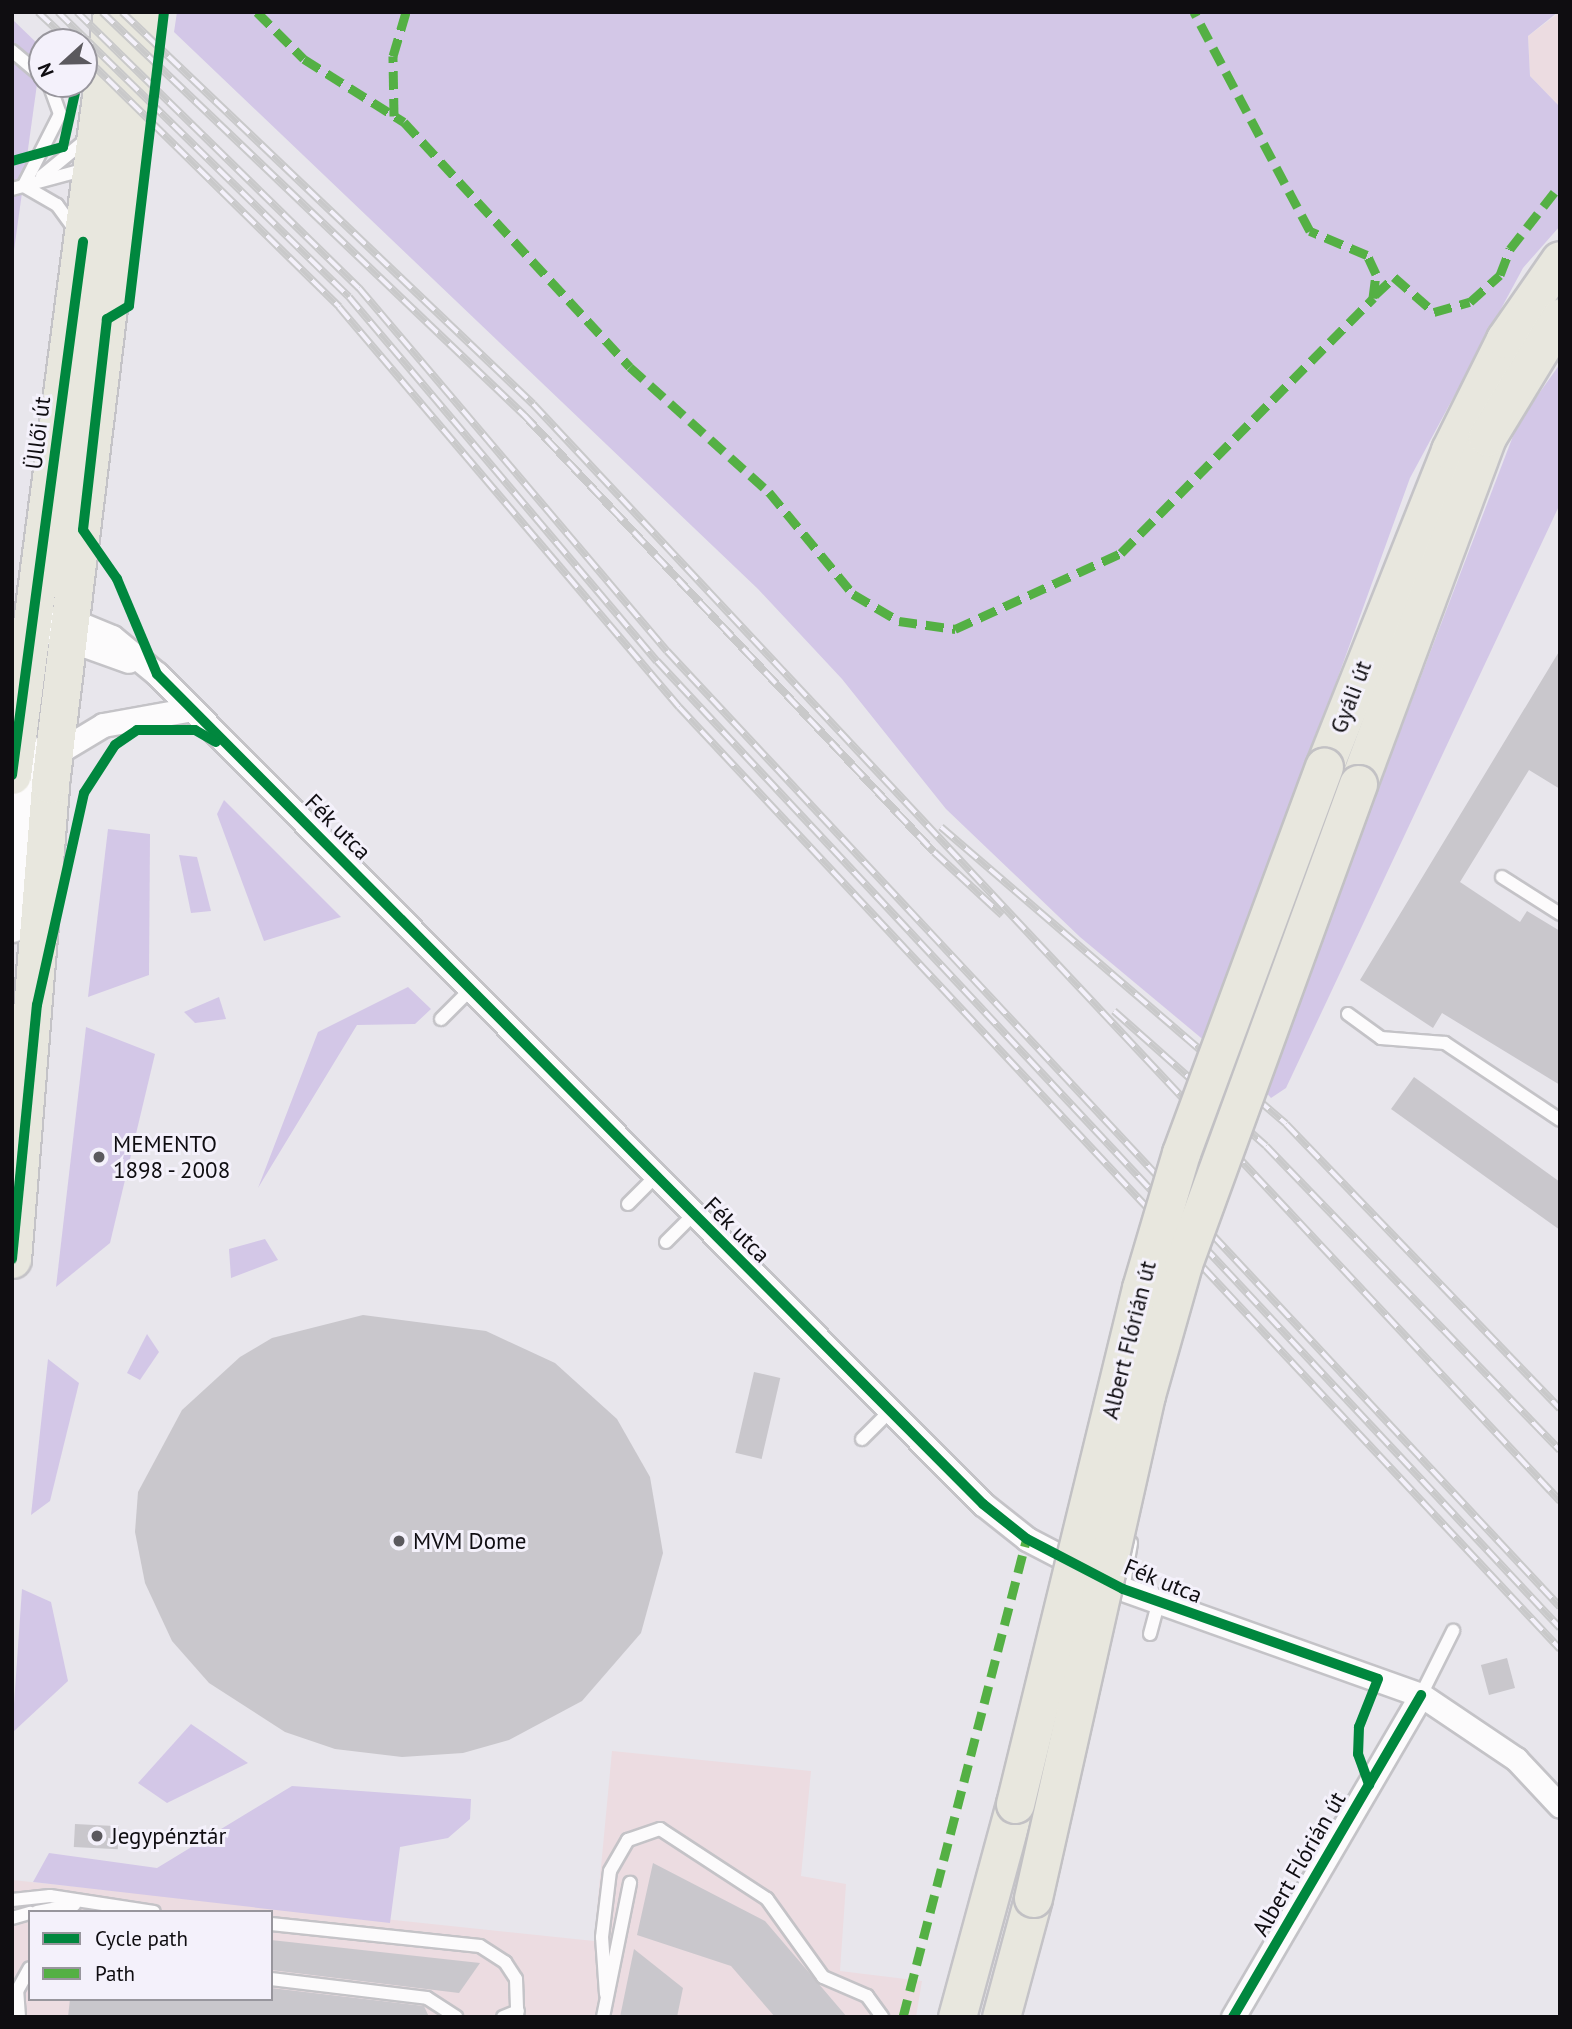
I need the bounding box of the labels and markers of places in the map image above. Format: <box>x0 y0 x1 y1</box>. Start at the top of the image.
place label: MEMENTO 1898 - 2008 <box>113 1130 234 1184</box>
marker: MEMENTO 1898 - 2008 <box>91 1149 107 1165</box>
place label: MVM Dome <box>413 1527 526 1555</box>
marker: MVM Dome <box>391 1533 407 1549</box>
place label: Jegypénztár <box>111 1822 226 1850</box>
marker: Jegypénztár <box>89 1828 105 1844</box>

